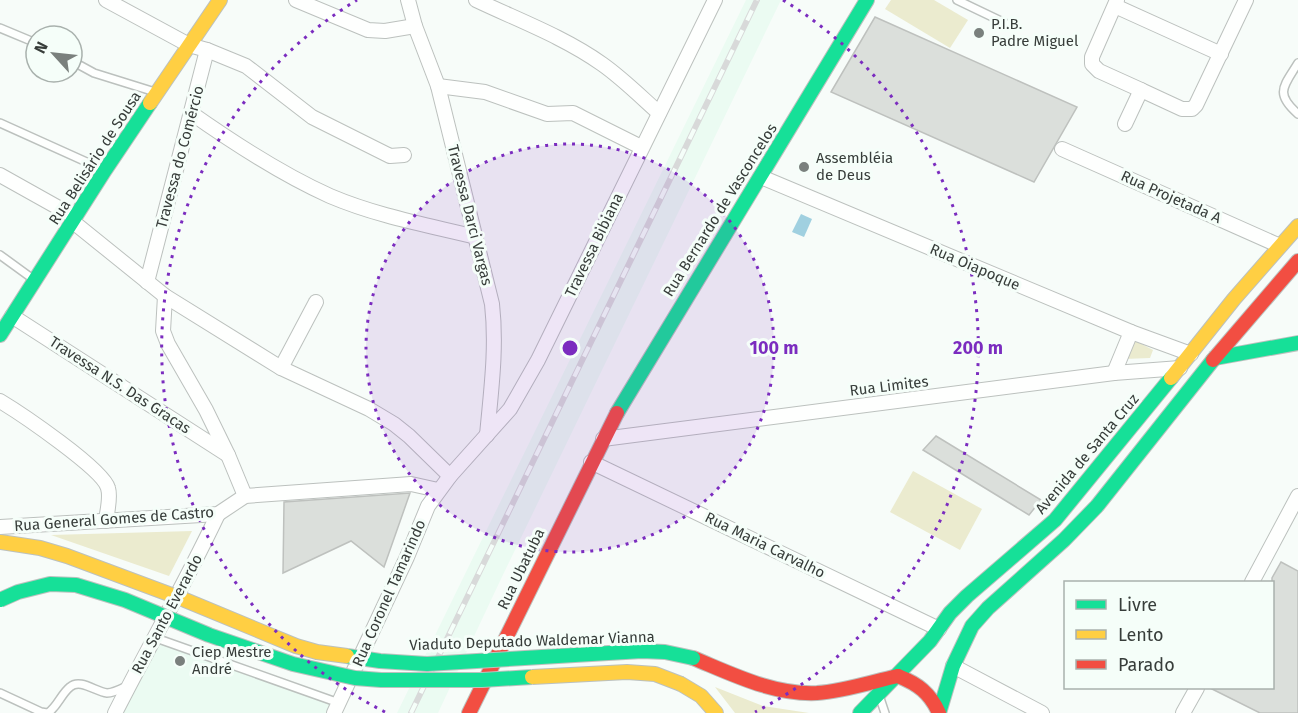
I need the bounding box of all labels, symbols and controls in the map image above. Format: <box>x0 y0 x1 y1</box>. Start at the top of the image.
place label: P.I.B. Padre Miguel <box>991 15 1079 50</box>
north arrow <box>24 24 84 84</box>
marker: P.I.B. Padre Miguel <box>972 26 986 40</box>
text: N <box>30 38 52 56</box>
street label: Travessa do Comércio <box>152 84 208 230</box>
street label: Rua Belisário de Sousa <box>45 88 145 228</box>
street label: Rua Bernardo de Vasconcelos <box>659 120 781 300</box>
street label: Travessa Darci Vargas <box>444 143 496 287</box>
place label: Assembléia de Deus <box>816 149 893 184</box>
marker: Assembléia de Deus <box>797 160 811 174</box>
street label: Rua Projetada A <box>1118 167 1224 227</box>
street label: Travessa Bibiana <box>561 190 627 300</box>
street label: Rua Oiapoque <box>927 240 1023 294</box>
street label: Travessa N.S. Das Gracas <box>46 333 194 437</box>
text: 100 m <box>750 337 798 359</box>
text: 200 m <box>953 337 1003 359</box>
centre of rings <box>560 338 580 358</box>
street label: Rua Limites <box>849 372 929 400</box>
street label: Avenida de Santa Cruz <box>1032 390 1143 518</box>
street label: Rua General Gomes de Castro <box>13 503 215 535</box>
street label: Rua Maria Carvalho <box>702 508 828 582</box>
street label: Rua Coronel Tamarindo <box>348 517 430 669</box>
street label: Rua Ubatuba <box>494 526 548 612</box>
street label: Rua Santo Everardo <box>128 551 206 677</box>
legend <box>1064 581 1274 689</box>
text: Livre <box>1118 594 1157 616</box>
text: Lento <box>1118 624 1164 646</box>
street label: Viaduto Deputado Waldemar Vianna <box>409 628 655 654</box>
place label: Ciep Mestre André <box>192 643 271 678</box>
marker: Ciep Mestre André <box>173 654 187 668</box>
text: Parado <box>1118 654 1175 676</box>

